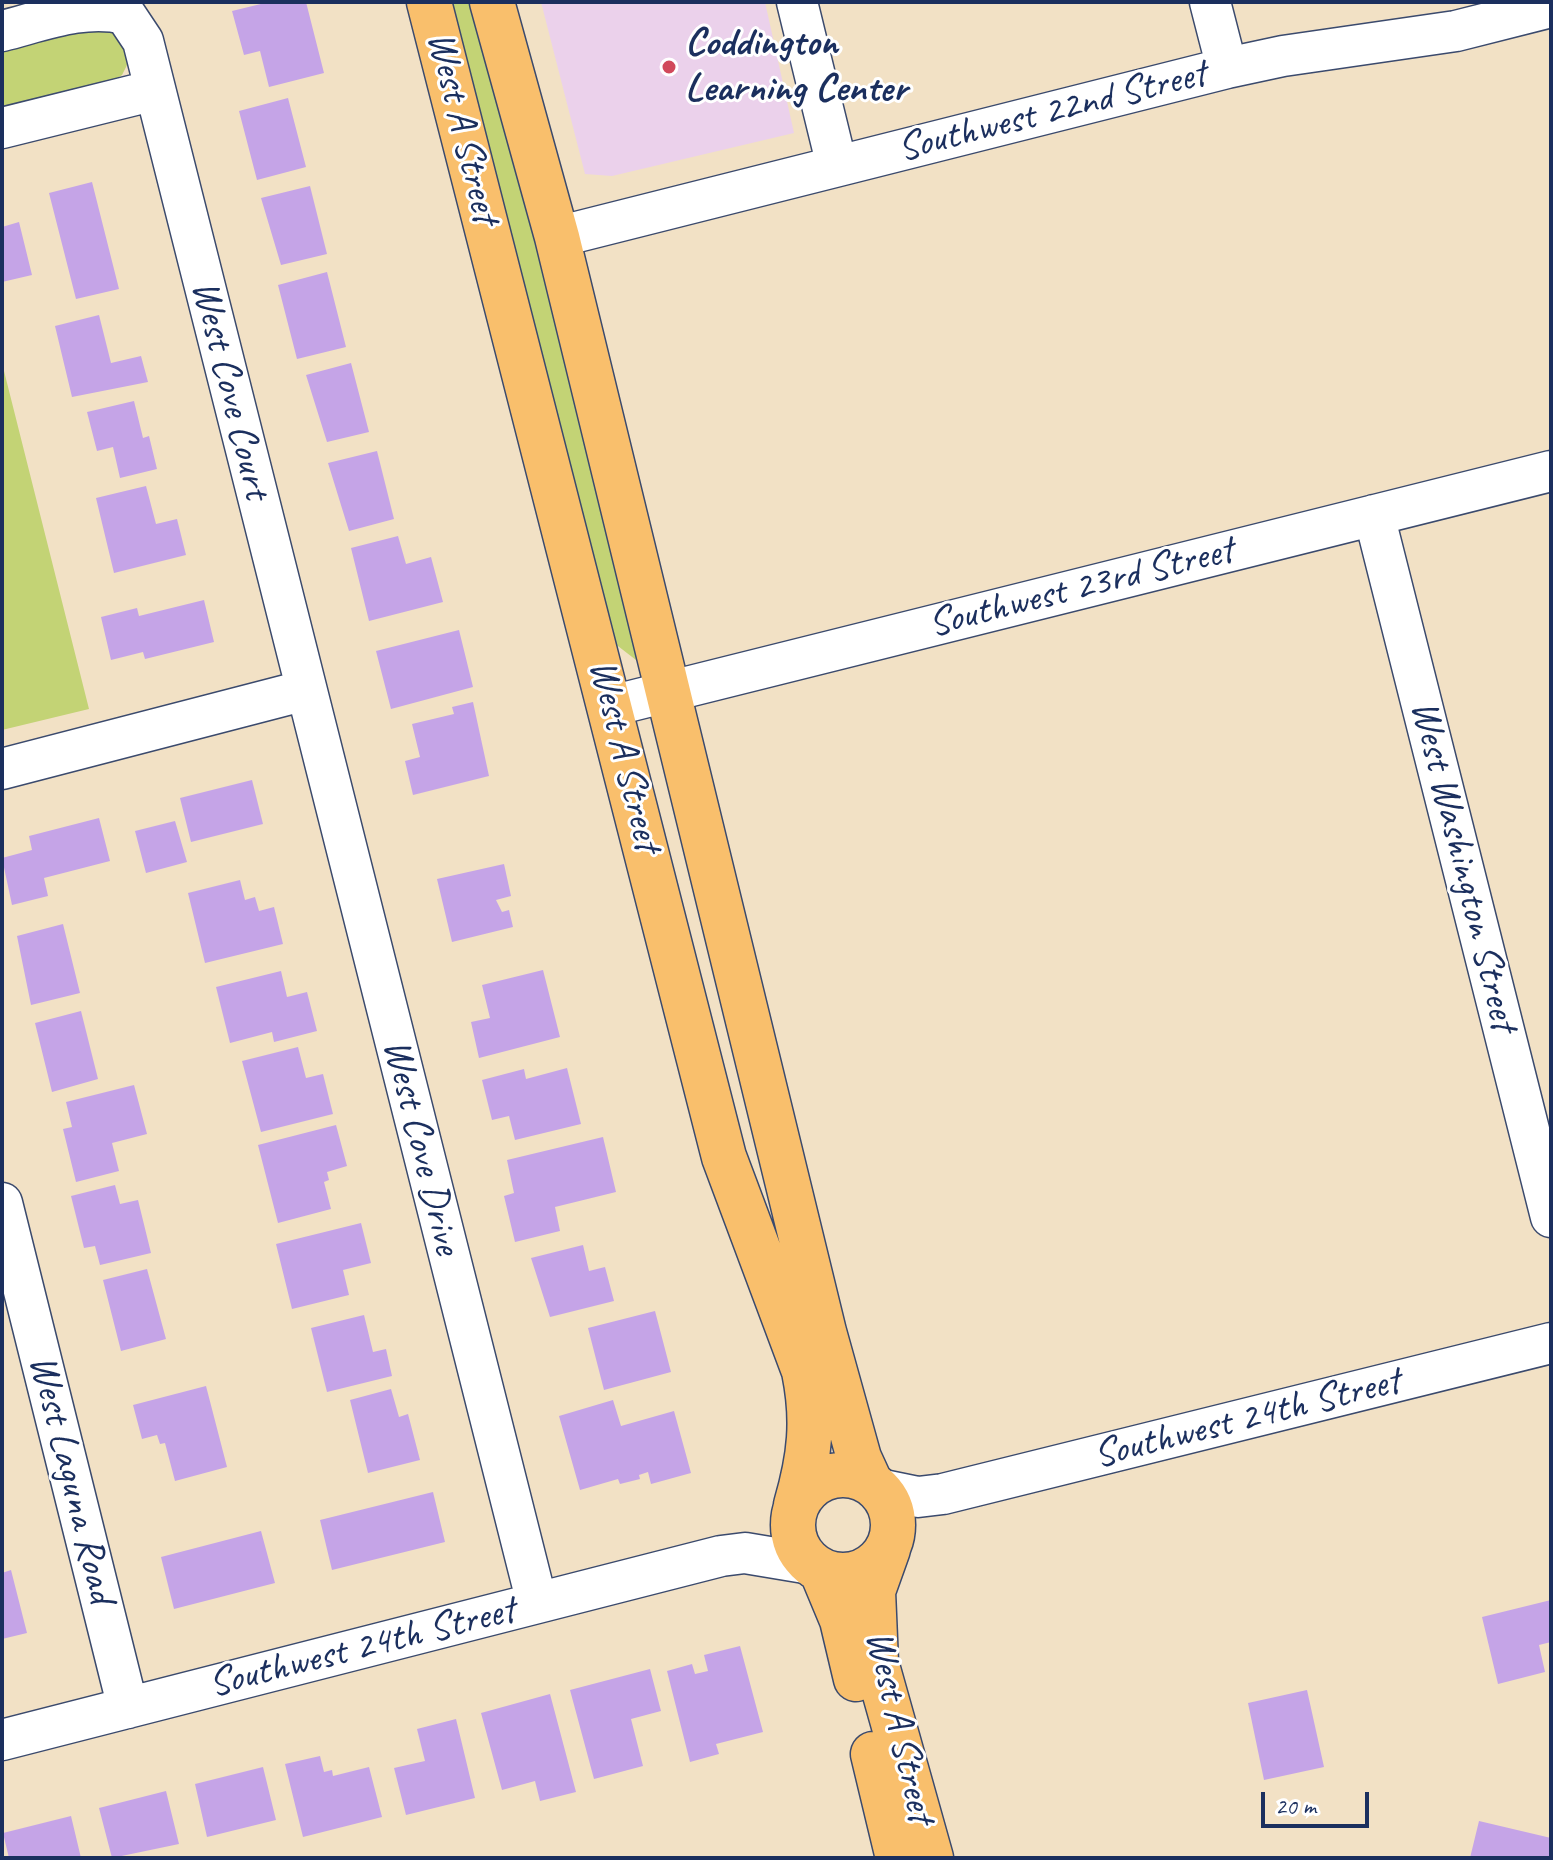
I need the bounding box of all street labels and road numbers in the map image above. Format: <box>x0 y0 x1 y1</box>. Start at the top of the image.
street label: West A Street <box>415 27 509 229</box>
street label: Southwest 22nd Street <box>893 50 1211 174</box>
street label: West Cove Court <box>180 276 280 504</box>
street label: Southwest 23rd Street <box>924 527 1238 649</box>
street label: West A Street <box>577 655 671 857</box>
street label: West Washington Street <box>1399 696 1527 1036</box>
street label: West Cove Drive <box>371 1035 471 1259</box>
street label: West Laguna Road <box>17 1350 125 1608</box>
street label: Southwest 24th Street <box>1089 1358 1405 1480</box>
street label: Southwest 24th Street <box>204 1587 520 1709</box>
street label: West A Street <box>854 1626 944 1828</box>

